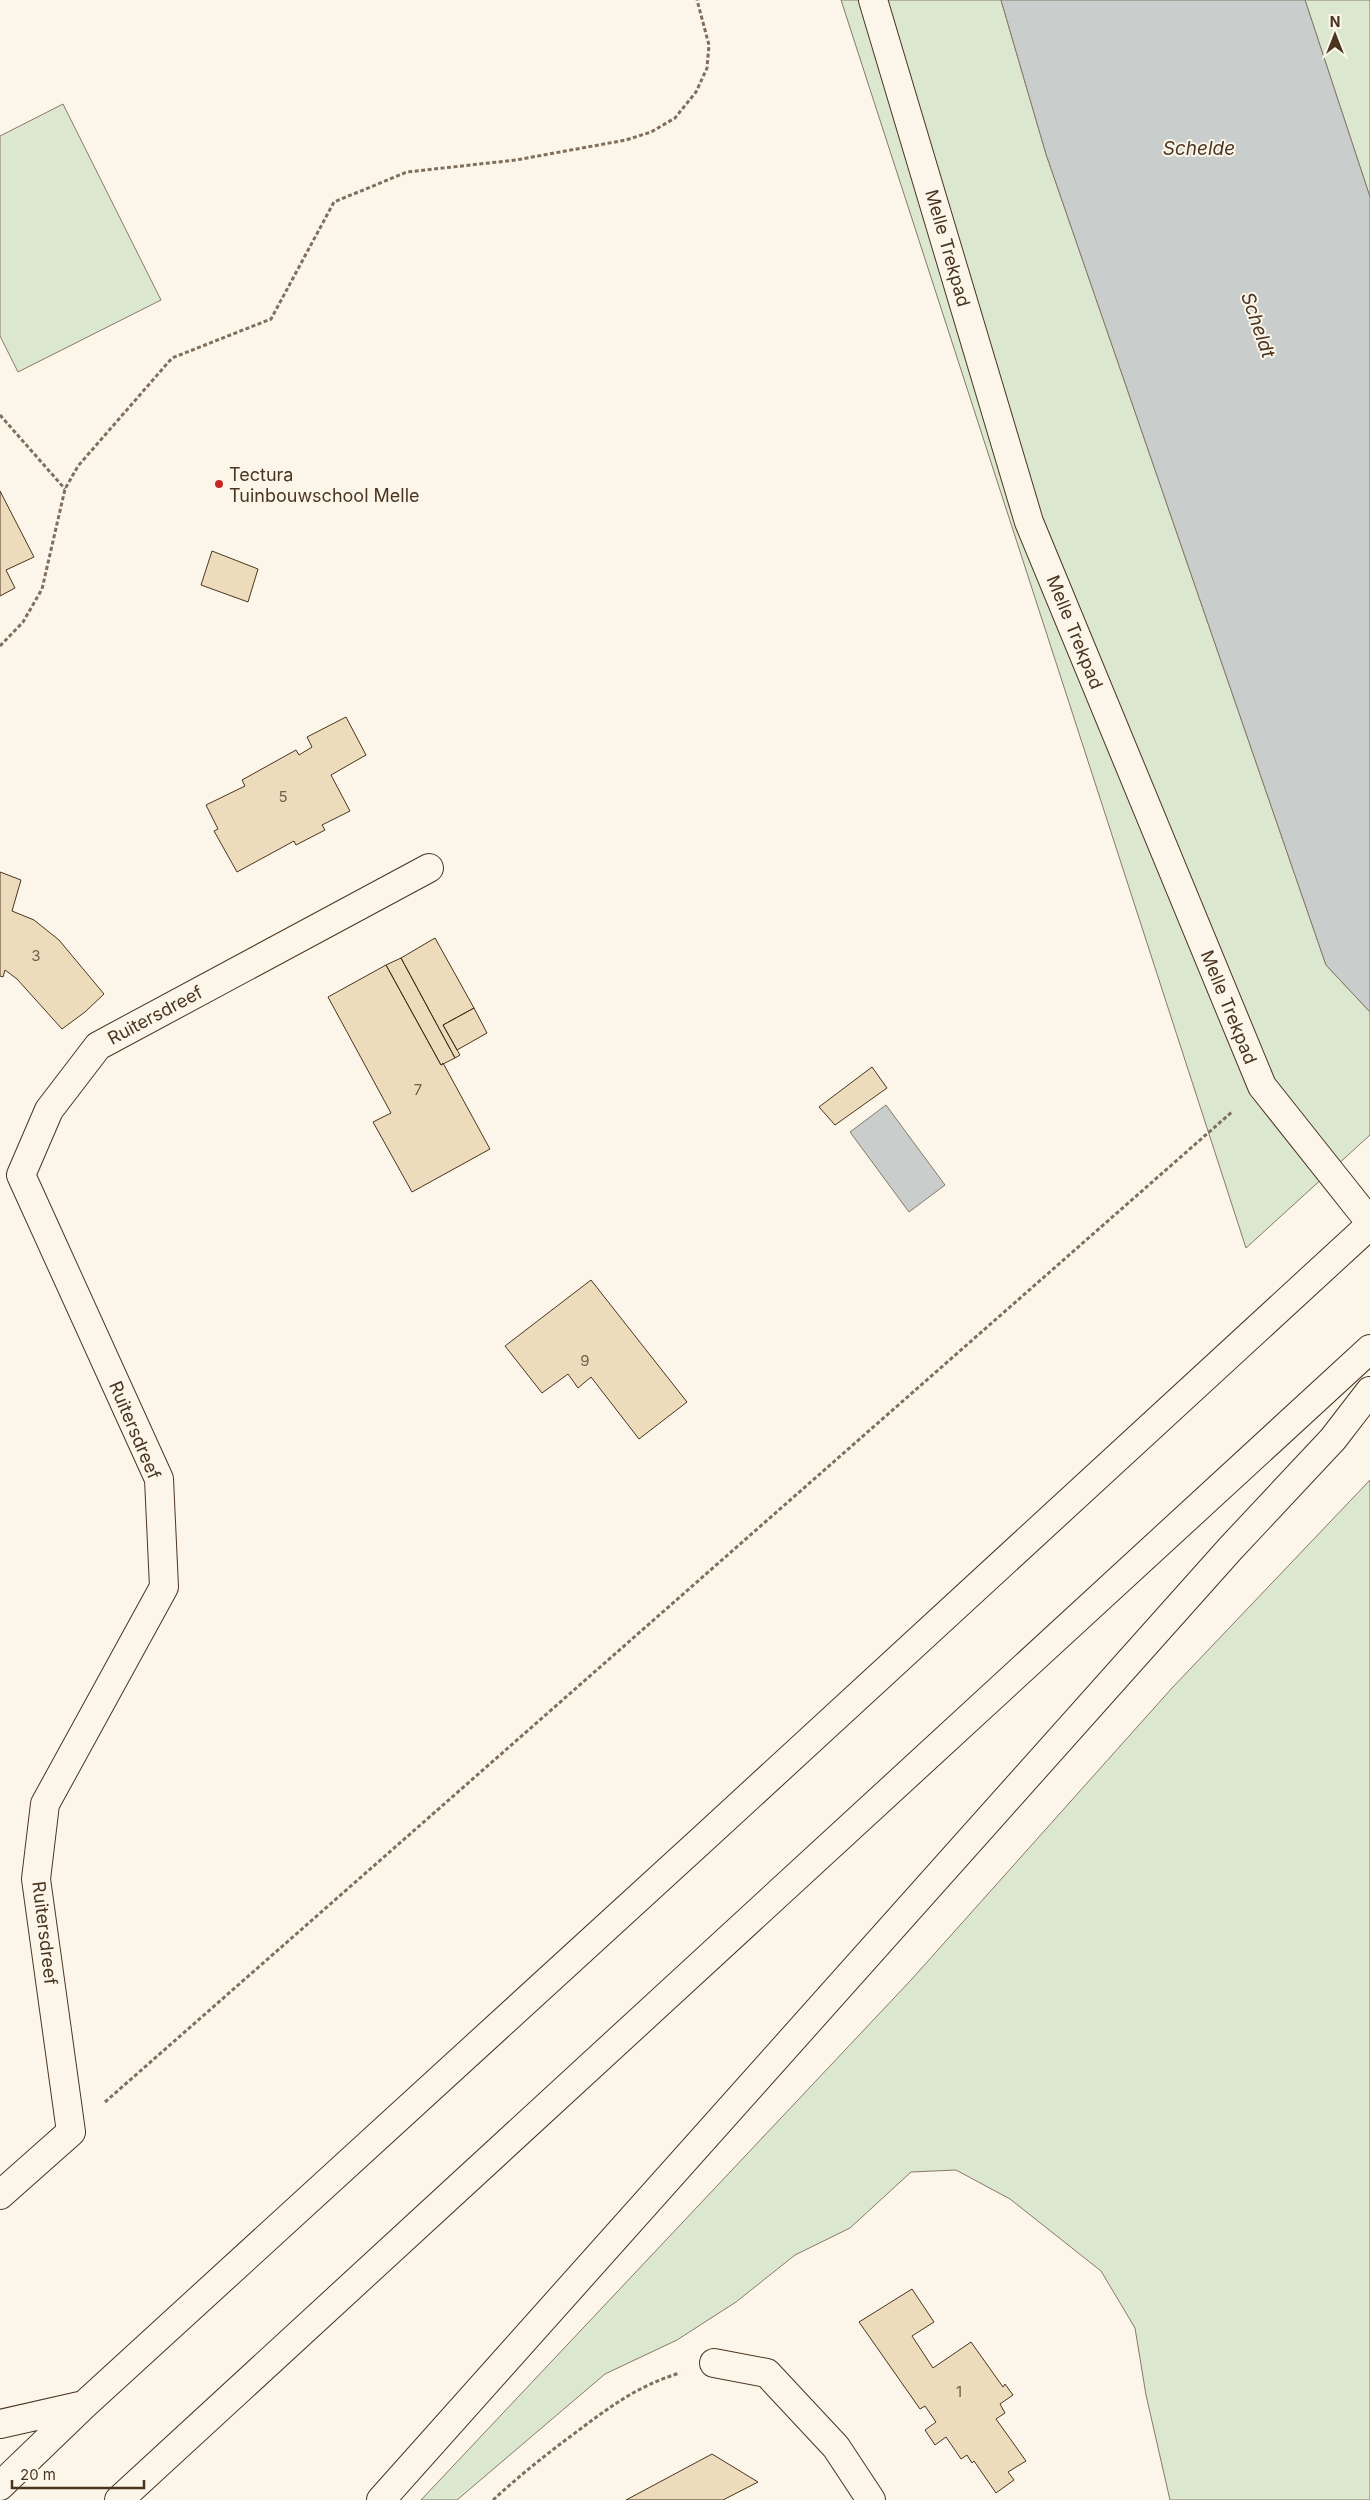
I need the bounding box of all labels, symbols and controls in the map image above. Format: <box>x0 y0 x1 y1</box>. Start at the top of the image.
north arrow <box>1310 10 1360 60</box>
text: N <box>1330 13 1340 30</box>
water label: Schelde <box>1163 137 1235 160</box>
street label: Melle Trekpad <box>921 187 975 309</box>
water label: Scheldt <box>1236 289 1280 362</box>
place label: Tectura Tuinbouwschool Melle <box>229 464 420 506</box>
marker: Tectura Tuinbouwschool Melle <box>213 478 225 490</box>
street label: Melle Trekpad <box>1043 572 1107 692</box>
house number: 5 <box>278 787 288 806</box>
house number: 3 <box>31 946 41 965</box>
street label: Melle Trekpad <box>1197 947 1261 1067</box>
street label: Ruitersdreef <box>104 981 206 1049</box>
house number: 7 <box>414 1080 422 1099</box>
house number: 9 <box>580 1351 590 1370</box>
street label: Ruitersdreef <box>105 1378 165 1482</box>
street label: Ruitersdreef <box>28 1880 62 1986</box>
house number: 1 <box>956 2382 962 2401</box>
scale bar <box>12 2458 145 2490</box>
text: 20 m <box>20 2465 56 2484</box>

